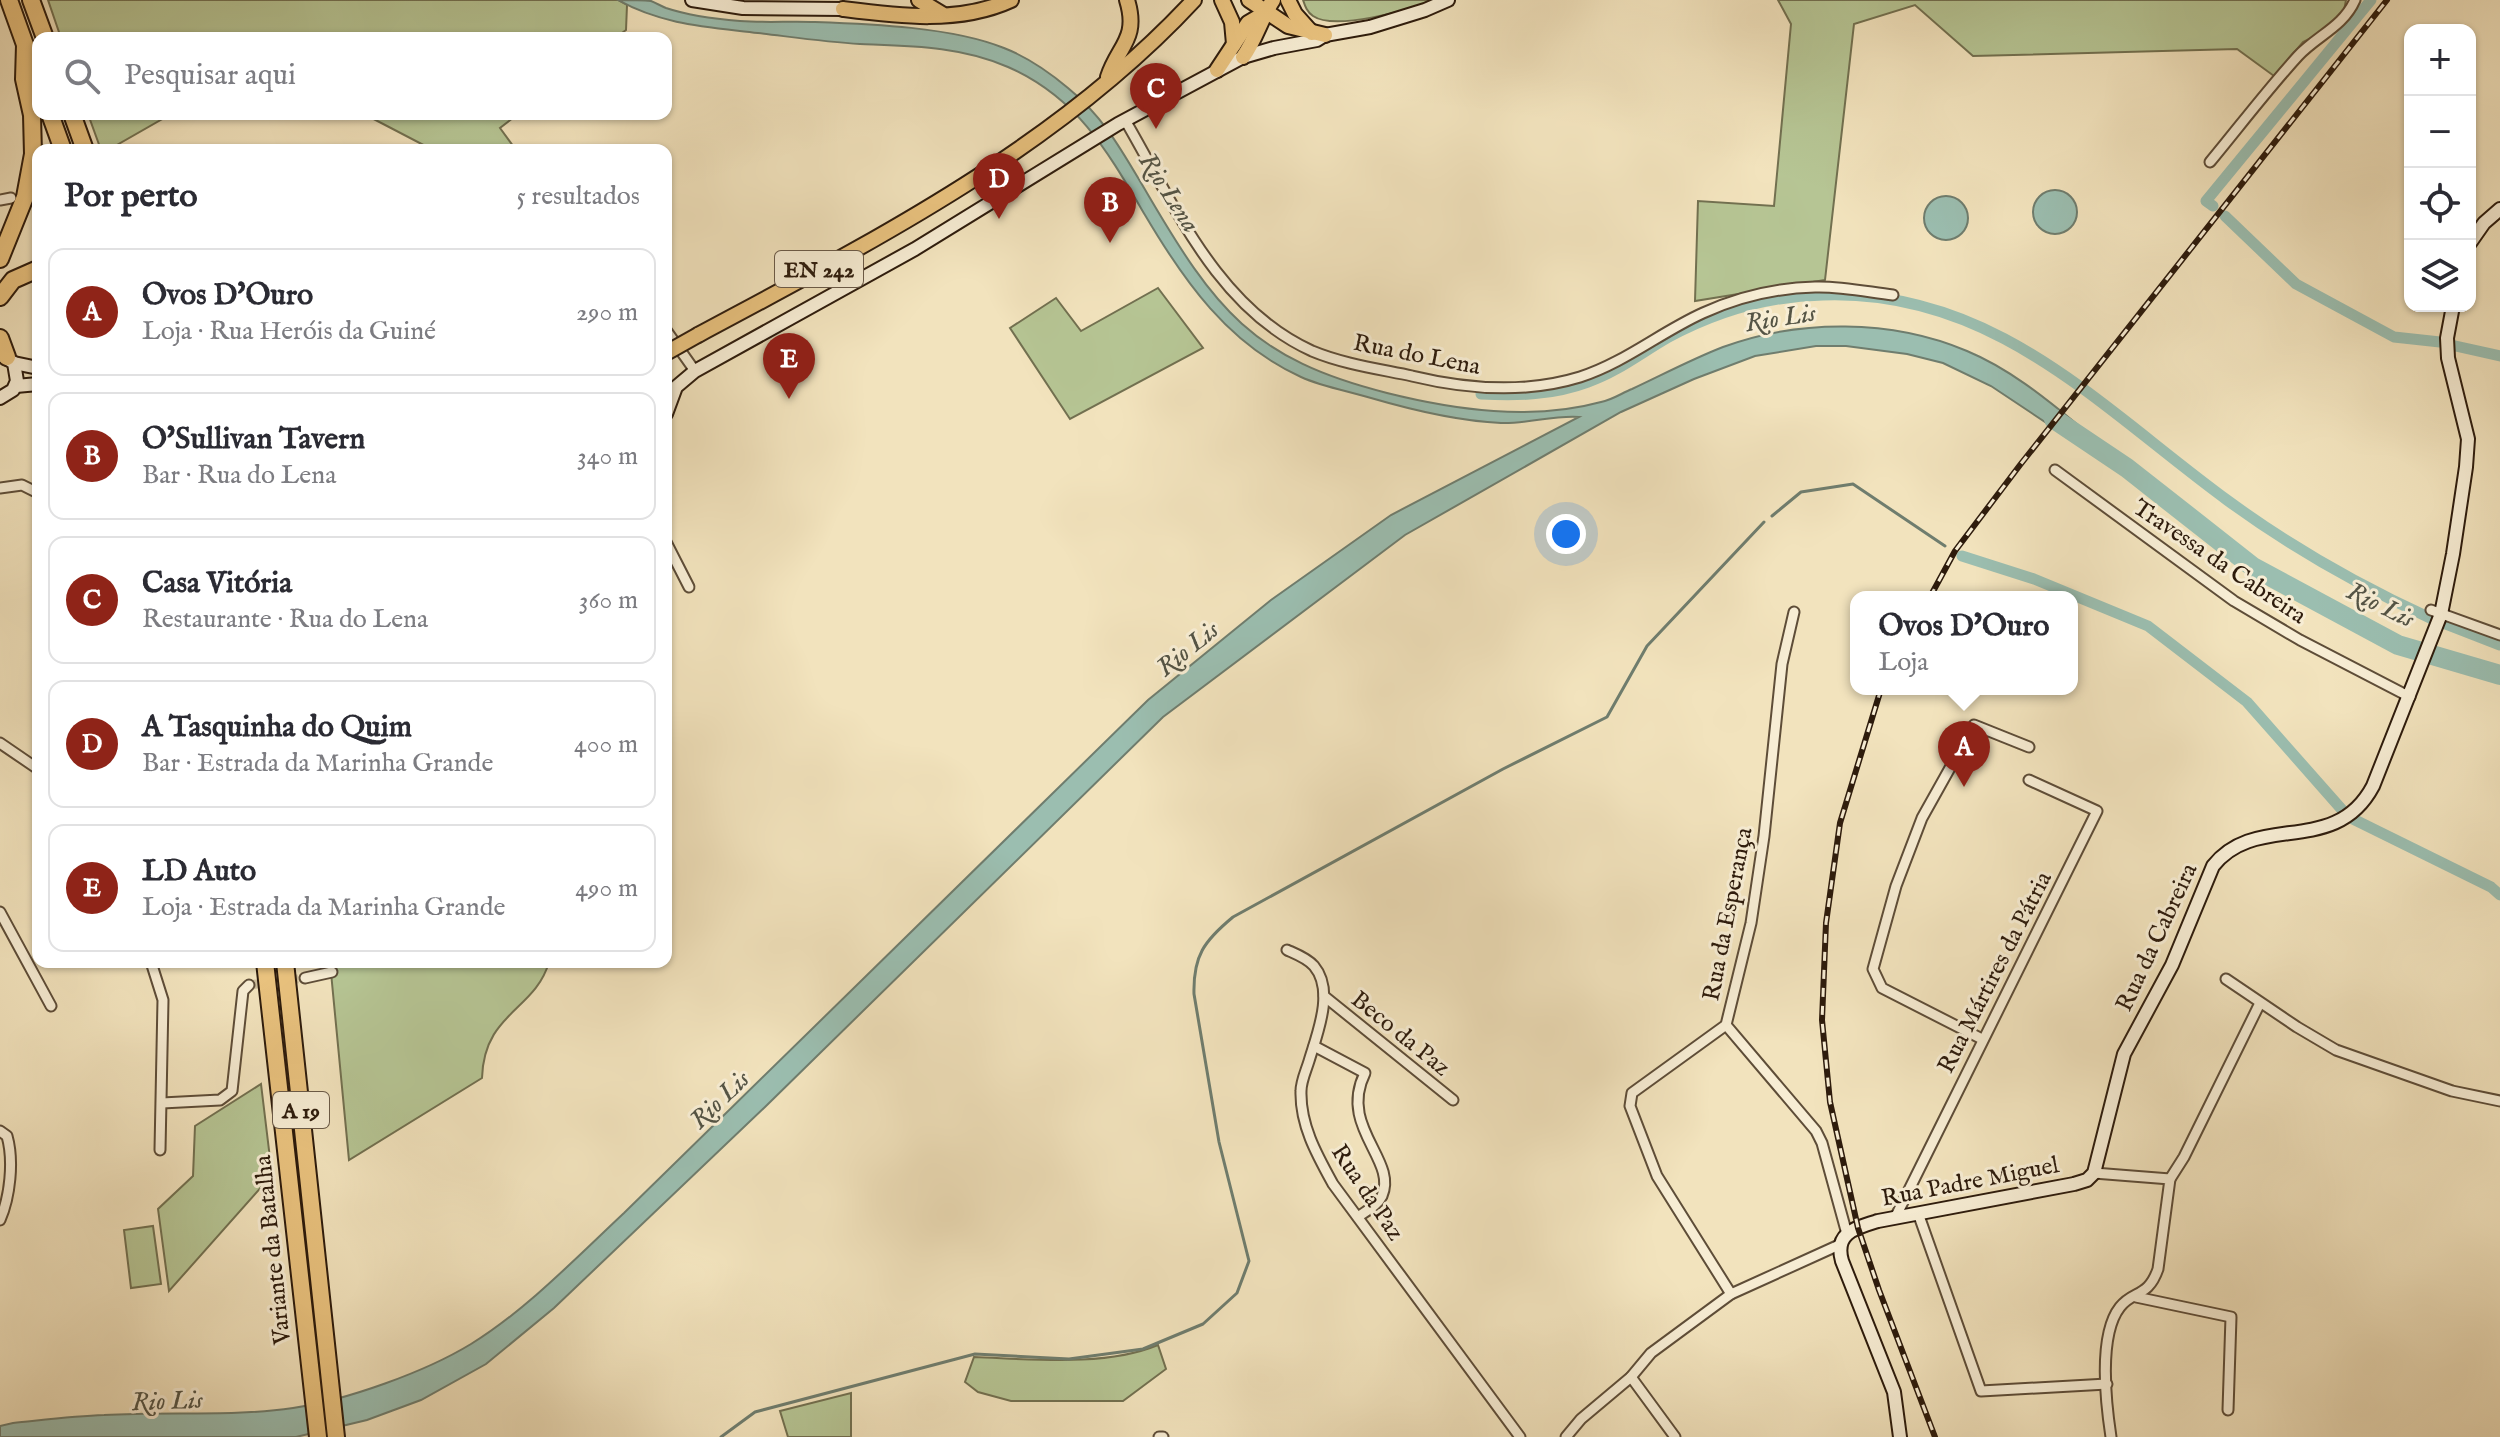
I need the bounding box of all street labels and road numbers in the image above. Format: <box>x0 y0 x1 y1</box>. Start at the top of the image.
road number: EN 242 <box>775 251 863 287</box>
street label: Rua do Lena <box>1351 328 1483 383</box>
street label: Travessa da Cabreira <box>2126 493 2312 632</box>
street label: Rua da Esperança <box>1696 824 1761 1004</box>
street label: Rua da Cabreira <box>2109 858 2206 1017</box>
street label: Rua Mártires da Pátria <box>1931 866 2060 1079</box>
street label: Beco da Paz <box>1344 985 1456 1084</box>
road number: A 19 <box>273 1092 329 1128</box>
street label: Rua da Paz <box>1323 1139 1410 1247</box>
street label: Rua Padre Miguel <box>1879 1150 2062 1215</box>
street label: Variante da Batalha <box>248 1153 299 1347</box>

